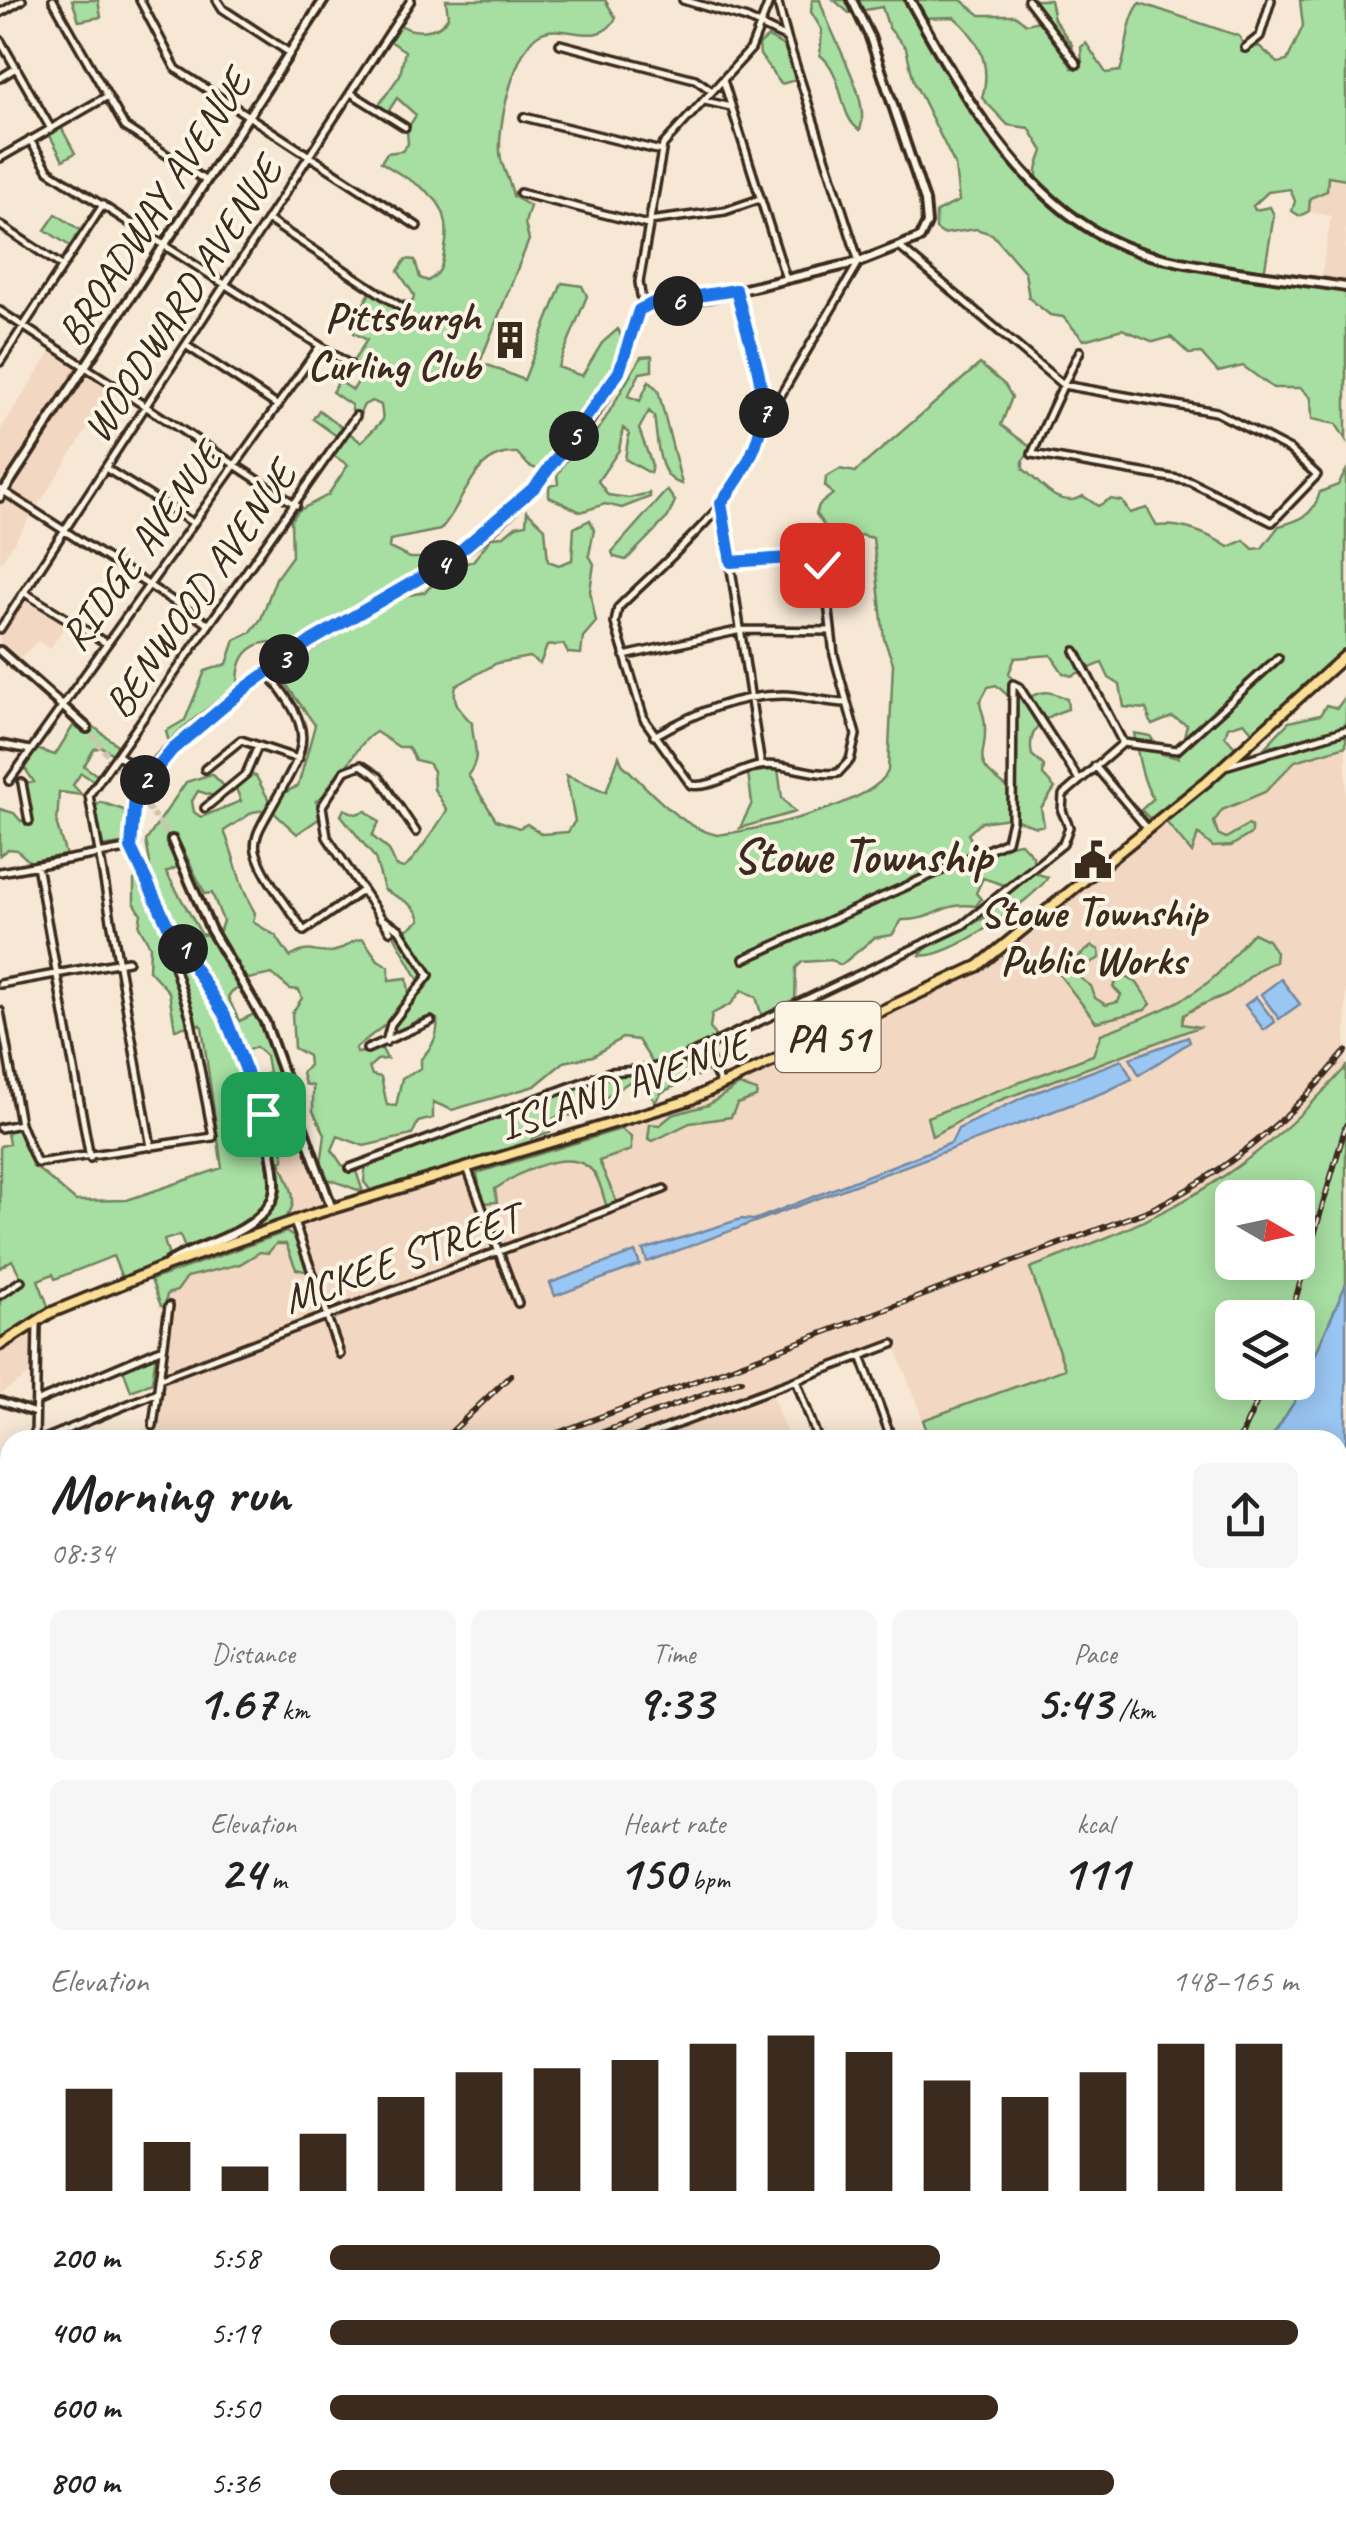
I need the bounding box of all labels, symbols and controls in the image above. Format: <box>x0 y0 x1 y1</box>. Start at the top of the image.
street label: BROADWAY AVENUE <box>45 56 266 356</box>
street label: WOODWARD AVENUE <box>70 143 297 452</box>
pin: 6 <box>653 276 703 326</box>
text: 6 <box>671 283 685 318</box>
place label: Pittsburgh Curling Club <box>308 291 483 392</box>
building icon: Pittsburgh Curling Club <box>489 319 531 361</box>
pin: 7 <box>739 388 789 438</box>
text: 7 <box>758 395 770 430</box>
pin: 5 <box>549 411 599 461</box>
text: 5 <box>568 418 580 453</box>
street label: RIDGE AVENUE <box>48 429 237 661</box>
street label: BENWOOD AVENUE <box>92 448 311 728</box>
pin <box>780 523 865 608</box>
icon: check <box>795 538 850 593</box>
pin: 4 <box>418 540 468 590</box>
text: 4 <box>437 547 449 582</box>
pin: 3 <box>259 634 309 684</box>
text: 3 <box>278 641 290 676</box>
pin: 2 <box>120 755 170 805</box>
text: 2 <box>139 762 151 797</box>
district label: Stowe Township <box>733 826 994 886</box>
public building icon: Stowe Township Public Works <box>1072 839 1114 881</box>
place label: Stowe Township Public Works <box>980 886 1209 987</box>
pin: 1 <box>158 924 208 974</box>
text: 1 <box>177 931 189 966</box>
road number: PA 51 <box>776 1002 880 1072</box>
street label: ISLAND AVENUE <box>492 1016 760 1153</box>
pin <box>221 1072 306 1157</box>
icon: arrive <box>236 1087 291 1142</box>
north arrow <box>1215 1180 1315 1280</box>
map controls <box>1215 1180 1315 1400</box>
street label: MCKEE STREET <box>276 1188 535 1326</box>
button: layers <box>1215 1300 1315 1400</box>
text: Morning run <box>50 1459 290 1529</box>
button: share <box>1193 1463 1298 1568</box>
text: 08:34 <box>50 1532 114 1573</box>
text: Distance <box>211 1636 295 1671</box>
text: Time <box>653 1636 695 1671</box>
text: Pace <box>1073 1636 1117 1671</box>
text: 1.67 <box>197 1671 275 1734</box>
text: 9:33 <box>636 1671 712 1734</box>
text: 5:43 <box>1035 1671 1112 1734</box>
text: km <box>275 1692 309 1727</box>
text: /km <box>1112 1692 1155 1727</box>
text: Elevation <box>210 1806 296 1841</box>
text: Heart rate <box>623 1806 725 1841</box>
text: kcal <box>1076 1806 1114 1841</box>
text: 24 <box>219 1841 264 1904</box>
text: 150 <box>618 1841 685 1904</box>
text: 111 <box>1061 1841 1129 1904</box>
text: m <box>264 1862 287 1897</box>
text: bpm <box>685 1862 730 1897</box>
text: Elevation <box>50 1960 148 2001</box>
text: 148–165 m <box>1172 1960 1298 2001</box>
text: 200 m <box>50 2237 119 2278</box>
text: 5:58 <box>210 2237 260 2278</box>
text: 400 m <box>50 2312 119 2353</box>
text: 5:19 <box>210 2312 260 2353</box>
text: 600 m <box>50 2387 120 2428</box>
text: 5:50 <box>210 2387 260 2428</box>
text: 800 m <box>50 2462 119 2503</box>
text: 5:36 <box>210 2462 260 2503</box>

